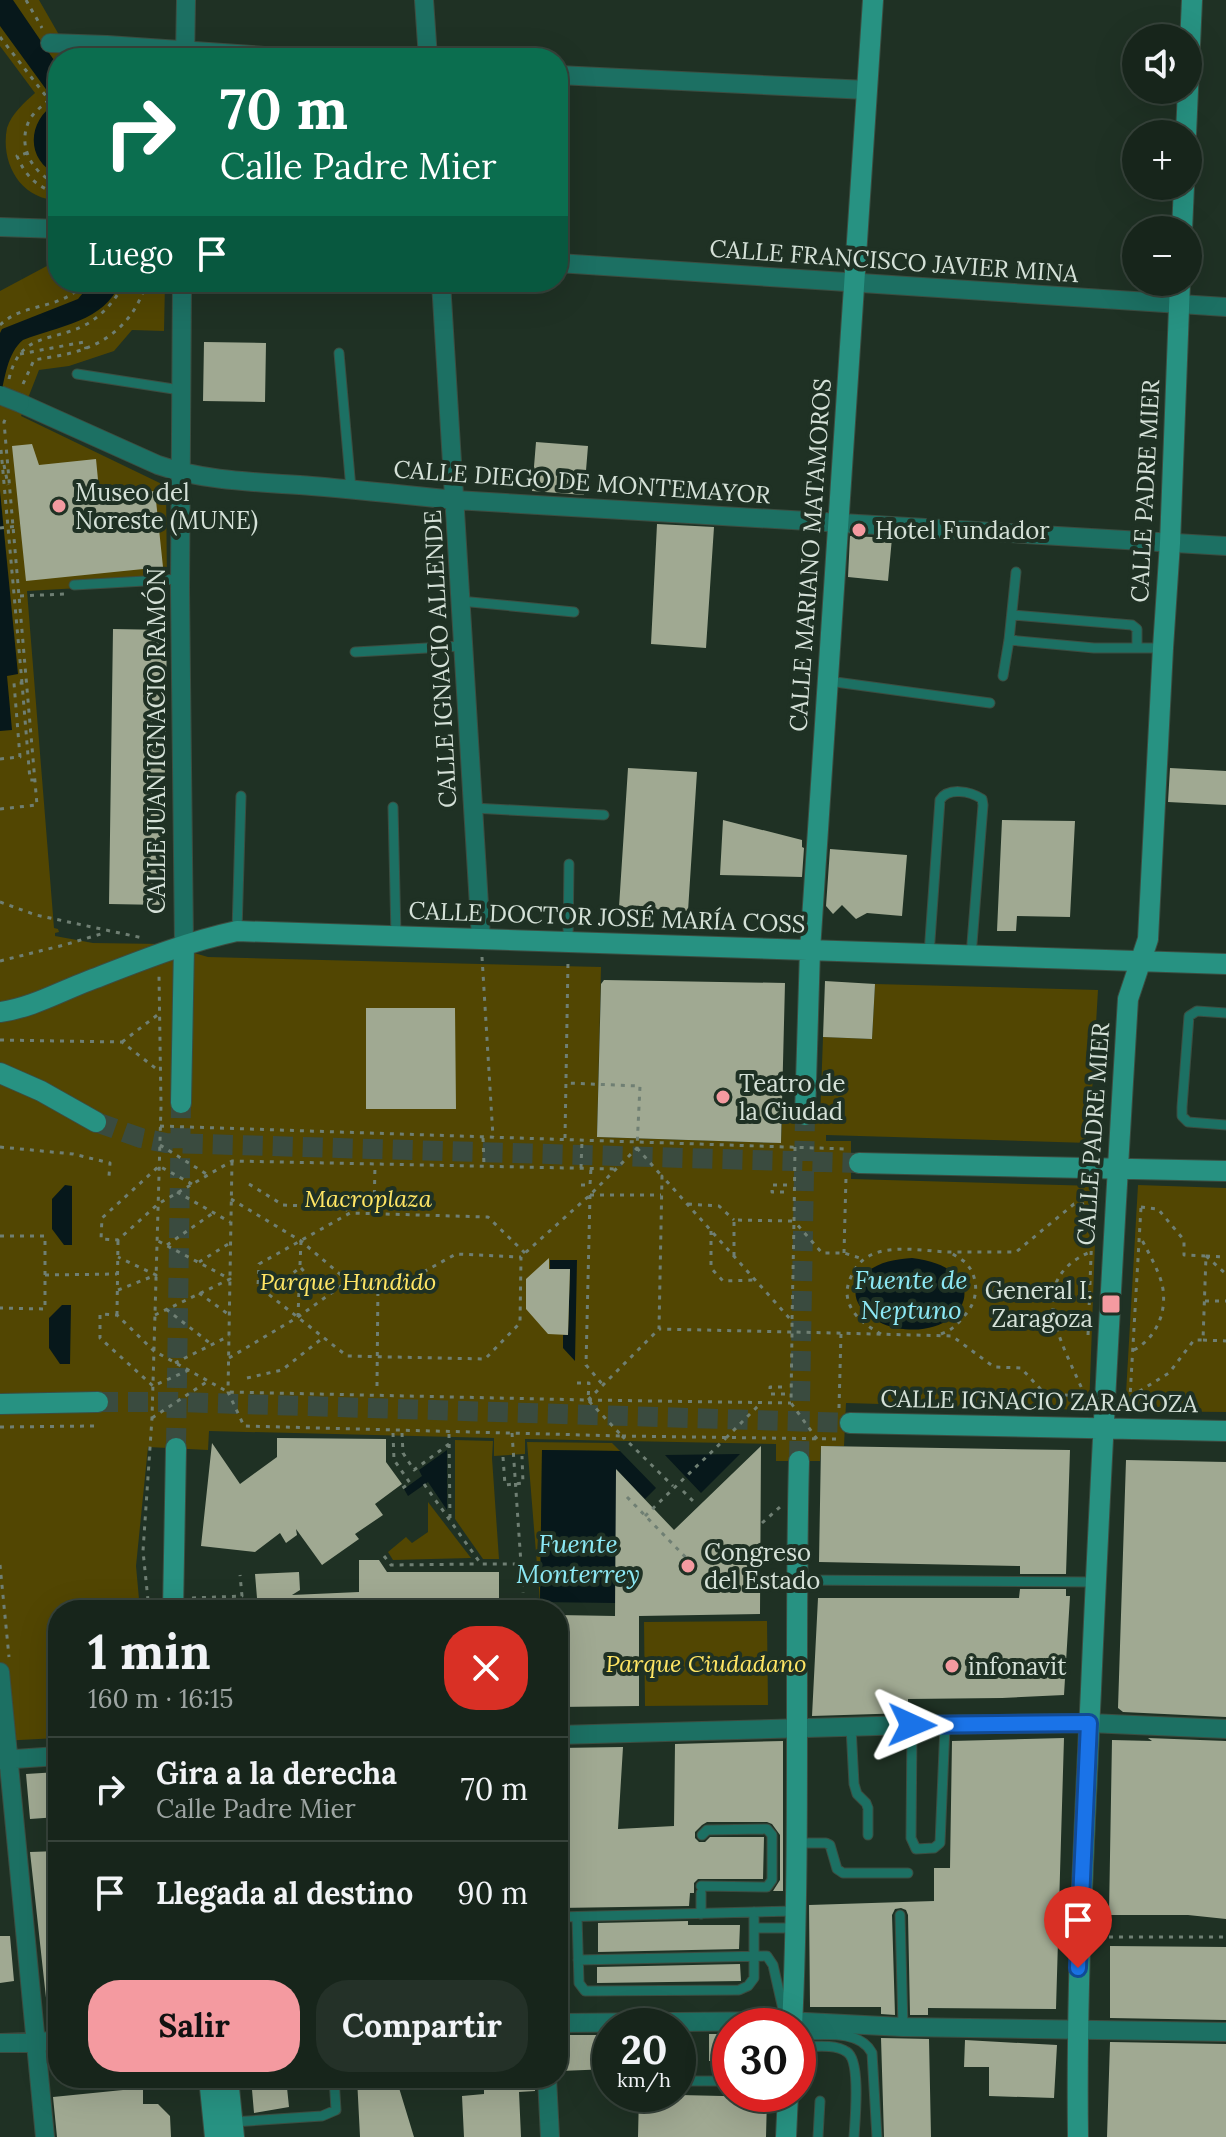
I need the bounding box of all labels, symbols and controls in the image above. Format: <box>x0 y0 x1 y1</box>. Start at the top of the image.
map controls <box>1122 24 1202 296</box>
button: sound <box>1122 24 1202 104</box>
text: 70 m <box>220 73 348 144</box>
icon: right <box>88 80 192 184</box>
button: + <box>1122 120 1202 200</box>
text: Calle Padre Mier <box>220 143 497 189</box>
button: − <box>1122 216 1202 296</box>
icon: arrive <box>190 232 234 276</box>
street label: CALLE FRANCISCO JAVIER MINA <box>709 233 1080 289</box>
text: Luego <box>88 235 174 273</box>
street label: CALLE MARIANO MATAMOROS <box>782 377 838 733</box>
street label: CALLE PADRE MIER <box>1124 378 1166 603</box>
street label: CALLE DIEGO DE MONTEMAYOR <box>393 453 772 511</box>
place label: Museo del Noreste (MUNE) <box>75 477 258 536</box>
marker: Museo del Noreste (MUNE) <box>50 497 68 515</box>
street label: CALLE IGNACIO ALLENDE <box>417 509 463 809</box>
place label: Hotel Fundador <box>875 515 1050 546</box>
marker: Hotel Fundador <box>850 521 868 539</box>
street label: CALLE JUAN IGNACIO RAMÓN <box>141 568 172 914</box>
street label: CALLE DOCTOR JOSÉ MARÍA COSS <box>408 895 806 939</box>
street label: CALLE PADRE MIER <box>1070 1021 1116 1246</box>
place label: Teatro de la Ciudad <box>739 1068 846 1127</box>
marker: Teatro de la Ciudad <box>714 1088 732 1106</box>
park label: Macroplaza <box>304 1183 433 1214</box>
water label: Fuente de Neptuno <box>854 1263 968 1326</box>
park label: Parque Hundido <box>260 1266 436 1297</box>
place label: General I. Zaragoza <box>985 1275 1093 1334</box>
marker: General I. Zaragoza <box>1100 1293 1122 1315</box>
street label: CALLE IGNACIO ZARAGOZA <box>880 1383 1199 1419</box>
water label: Fuente Monterrey <box>516 1527 640 1590</box>
place label: Congreso del Estado <box>704 1537 820 1596</box>
marker: Congreso del Estado <box>679 1557 697 1575</box>
text: 1 min <box>88 1621 211 1682</box>
button: close <box>444 1626 528 1710</box>
park label: Parque Ciudadano <box>605 1648 807 1679</box>
place label: infonavit <box>968 1651 1067 1682</box>
marker: infonavit <box>943 1657 961 1675</box>
text: 160 m · 16:15 <box>88 1682 234 1715</box>
position arrow <box>870 1683 954 1767</box>
text: Gira a la derecha <box>156 1754 397 1792</box>
icon: right <box>88 1767 132 1811</box>
text: 70 m <box>461 1770 528 1808</box>
text: Calle Padre Mier <box>156 1792 356 1825</box>
icon: arrive <box>88 1871 132 1915</box>
text: Llegada al destino <box>156 1874 413 1912</box>
text: 90 m <box>457 1874 528 1912</box>
pin <box>1044 1886 1112 1968</box>
icon: arrive <box>1056 1898 1100 1942</box>
button: Salir <box>88 1980 300 2072</box>
button: Compartir <box>316 1980 528 2072</box>
speed limit sign: 30 <box>712 2008 816 2112</box>
text: 20 <box>621 2024 667 2075</box>
text: km/h <box>617 2067 671 2092</box>

